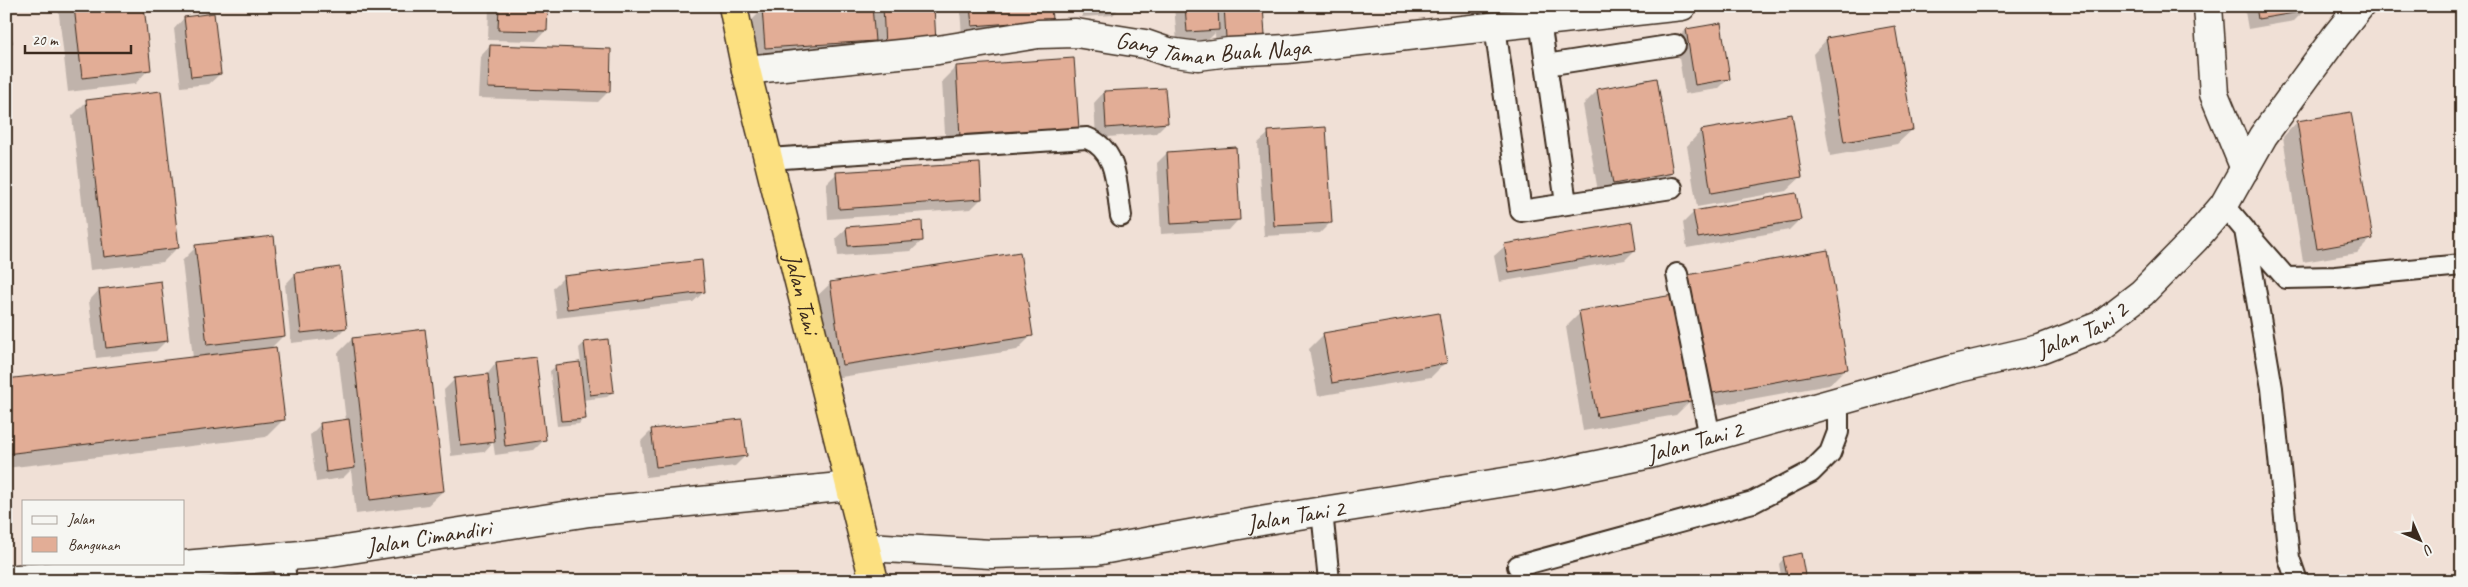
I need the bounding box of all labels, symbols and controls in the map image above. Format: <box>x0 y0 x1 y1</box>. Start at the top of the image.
scale bar <box>25 22 131 54</box>
street label: Gang Taman Buah Naga <box>1114 25 1313 72</box>
text: 20 m <box>32 31 59 50</box>
street label: Jalan Tani <box>777 250 827 339</box>
street label: Jalan Tani 2 <box>2031 293 2135 364</box>
street label: Jalan Tani 2 <box>1642 413 1748 469</box>
street label: Jalan Tani 2 <box>1243 493 1349 539</box>
legend <box>22 500 185 564</box>
text: Jalan <box>67 510 95 529</box>
street label: Jalan Cimandiri <box>363 512 497 562</box>
north arrow <box>2396 514 2446 564</box>
text: Bangunan <box>68 536 121 555</box>
text: U <box>2418 540 2437 560</box>

